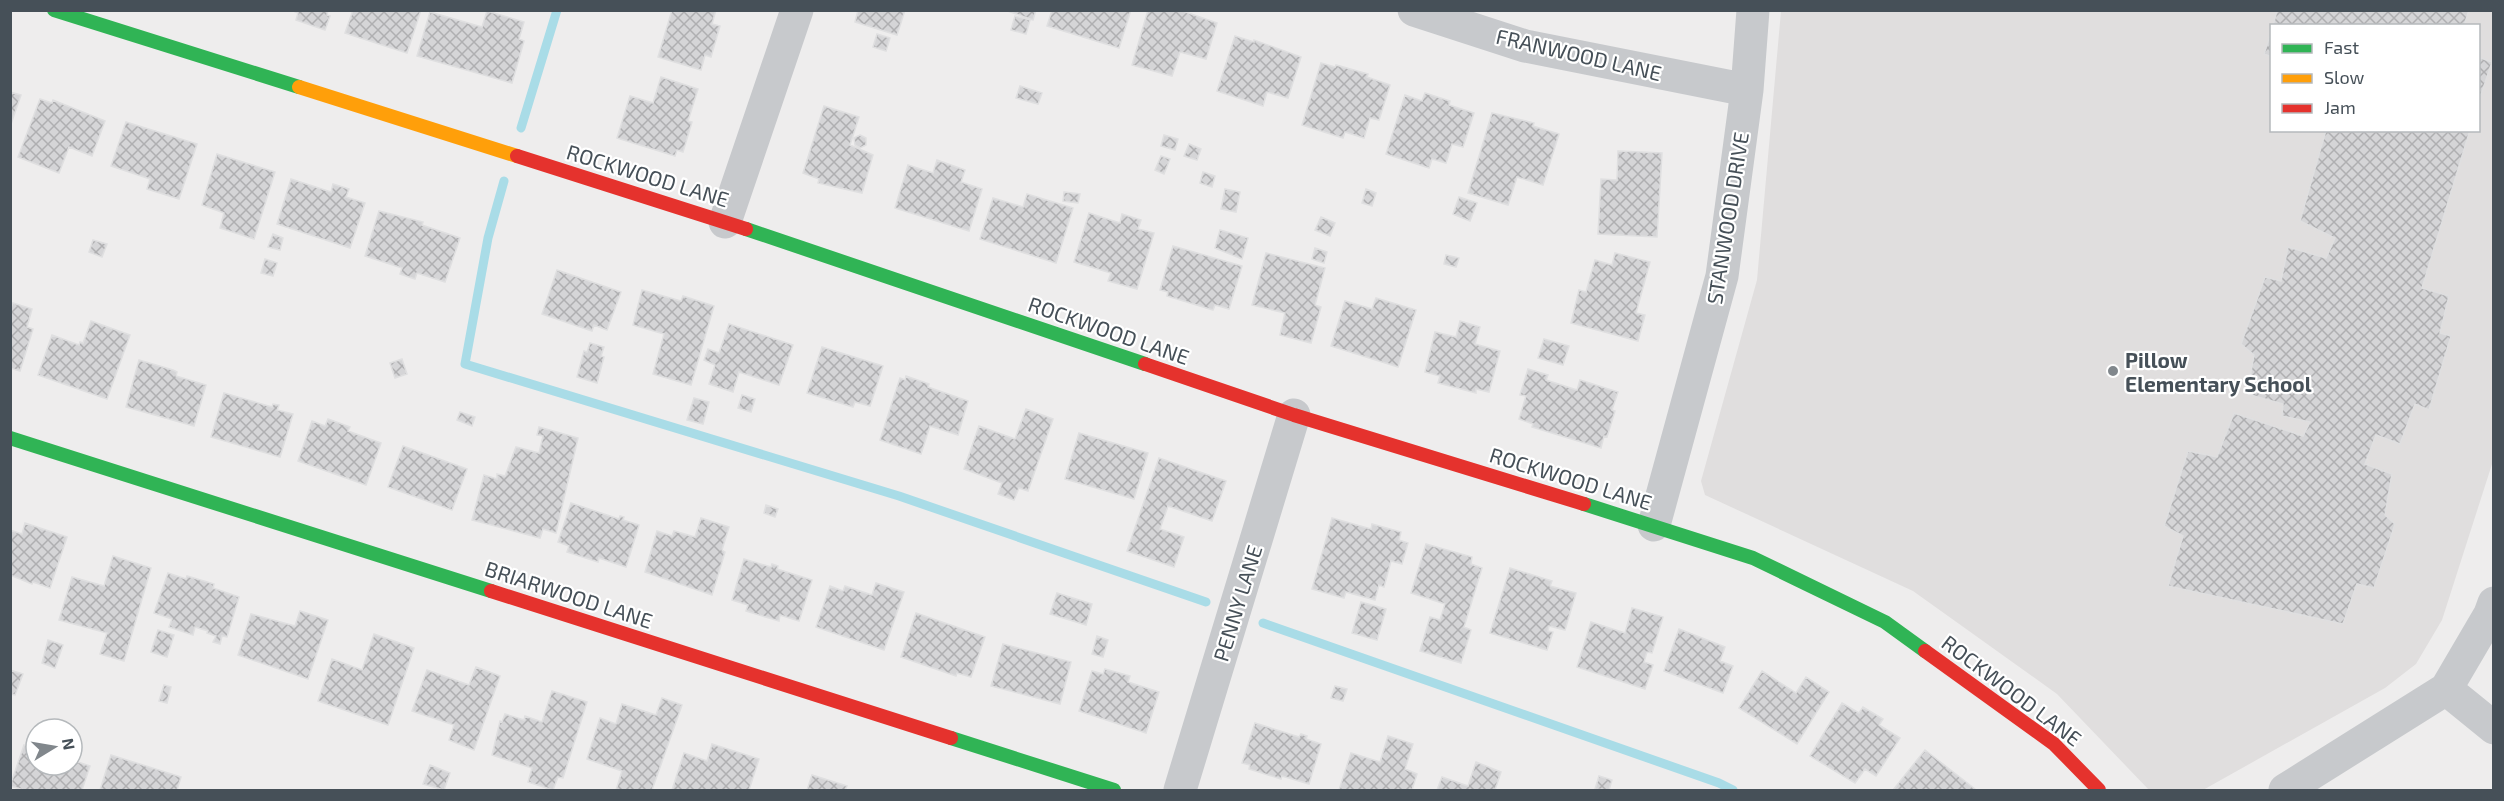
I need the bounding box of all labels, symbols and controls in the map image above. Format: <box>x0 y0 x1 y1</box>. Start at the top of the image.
street label: FRANWOOD LANE <box>1494 23 1664 85</box>
legend <box>2270 24 2480 132</box>
text: Fast <box>2324 36 2359 58</box>
text: Slow <box>2324 66 2365 88</box>
text: Jam <box>2324 96 2356 118</box>
street label: STANWOOD DRIVE <box>1701 130 1753 306</box>
street label: ROCKWOOD LANE <box>564 138 732 212</box>
street label: ROCKWOOD LANE <box>1025 291 1193 369</box>
place label: Pillow Elementary School <box>2125 347 2312 397</box>
marker: Pillow Elementary School <box>2106 364 2120 378</box>
street label: ROCKWOOD LANE <box>1487 441 1655 515</box>
street label: PENNY LANE <box>1207 542 1267 664</box>
street label: BRIARWOOD LANE <box>482 555 656 633</box>
street label: ROCKWOOD LANE <box>1937 629 2087 751</box>
north arrow <box>24 717 84 777</box>
text: N <box>59 737 80 752</box>

